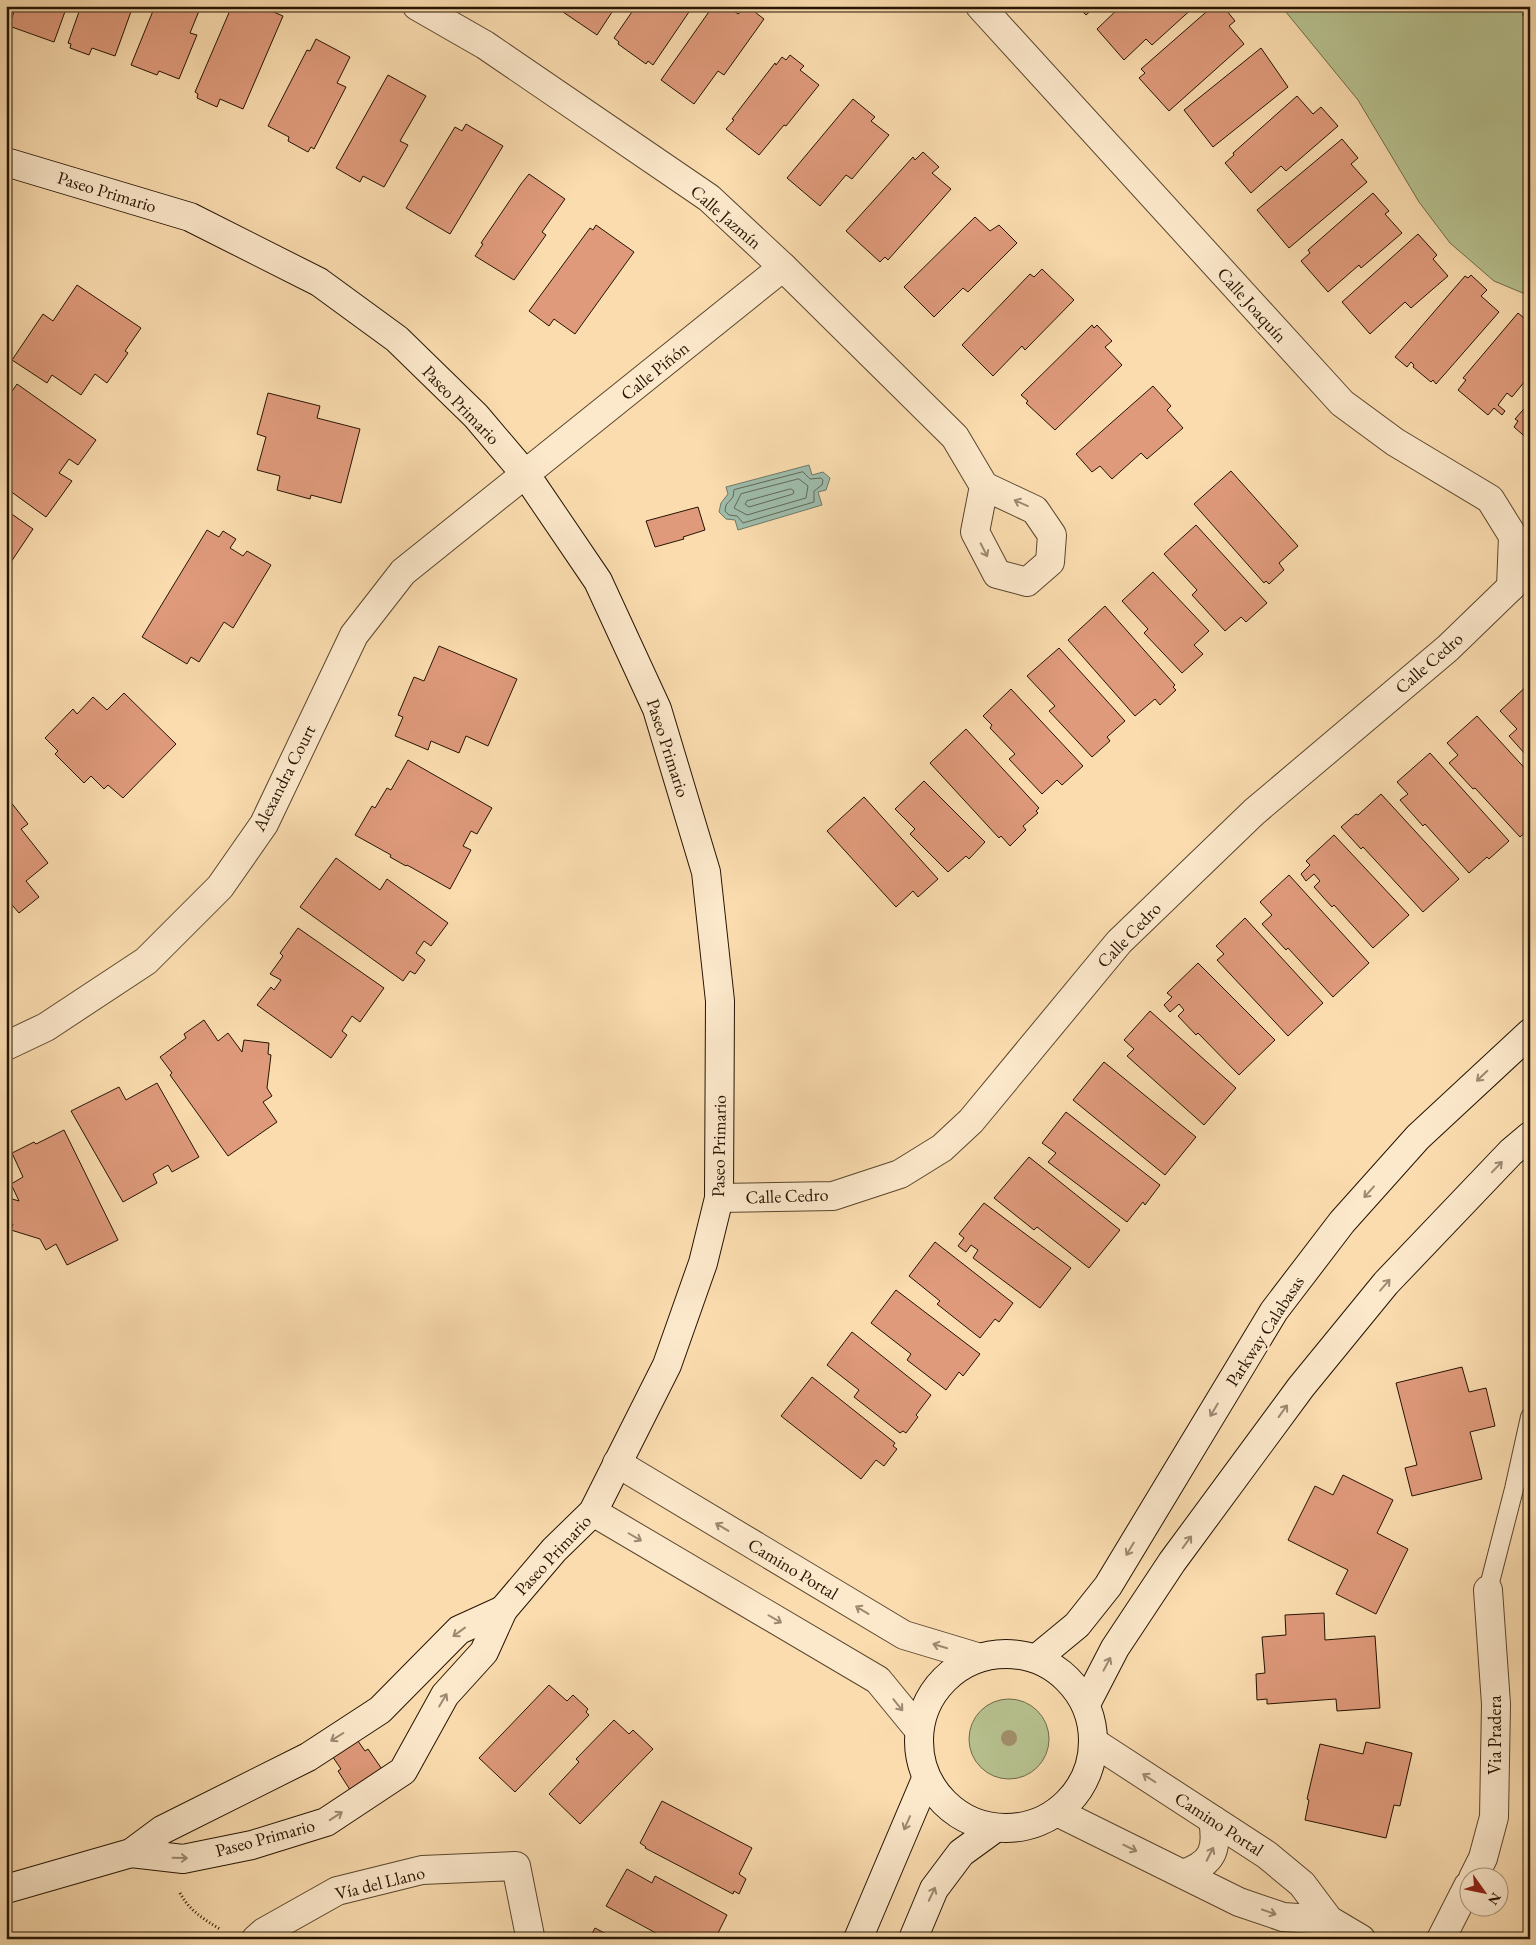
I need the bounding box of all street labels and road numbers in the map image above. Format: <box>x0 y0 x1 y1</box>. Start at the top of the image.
street label: Paseo Primario <box>55 166 159 217</box>
street label: Calle Jazmín <box>686 179 767 254</box>
street label: Calle Joaquín <box>1212 262 1293 348</box>
street label: Calle Piñón <box>616 336 694 405</box>
street label: Paseo Primario <box>418 360 505 449</box>
street label: Calle Cedro <box>1390 627 1468 698</box>
street label: Paseo Primario <box>642 696 695 800</box>
street label: Alexandra Court <box>246 720 320 836</box>
street label: Calle Cedro <box>1092 897 1166 972</box>
street label: Paseo Primario <box>706 1095 731 1197</box>
street label: Calle Cedro <box>745 1183 829 1208</box>
street label: Parkway Calabasas <box>1220 1271 1309 1390</box>
street label: Paseo Primario <box>509 1509 596 1600</box>
street label: Camino Portal <box>744 1533 843 1605</box>
street label: Via Pradera <box>1483 1694 1506 1775</box>
street label: Camino Portal <box>1170 1786 1268 1861</box>
street label: Paseo Primario <box>213 1813 317 1862</box>
street label: Vía del Llano <box>333 1860 427 1905</box>

